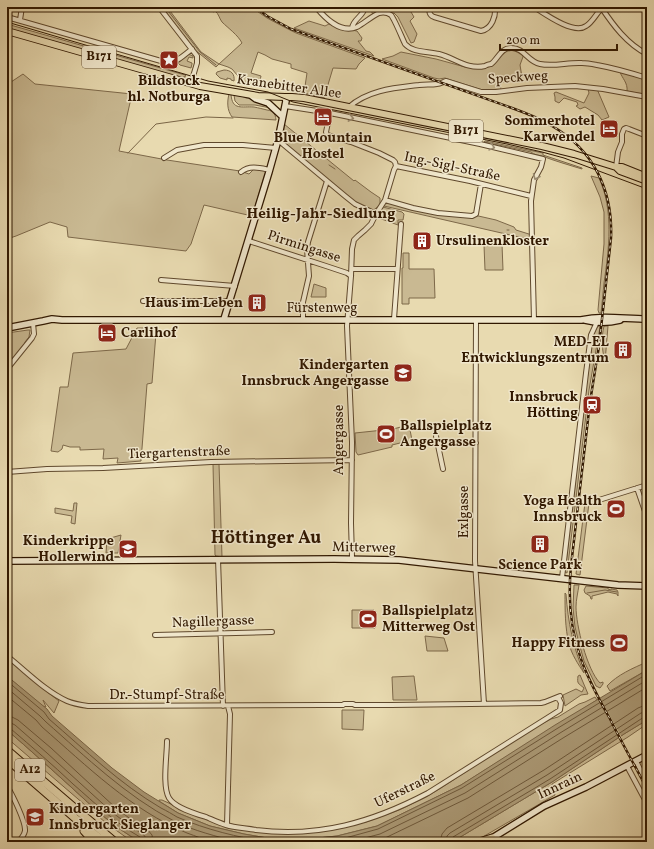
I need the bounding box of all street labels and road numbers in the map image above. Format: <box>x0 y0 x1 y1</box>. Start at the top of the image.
road number: B171 <box>82 46 116 68</box>
street label: Speckweg <box>487 66 549 90</box>
street label: Kranebitter Allee <box>235 70 343 104</box>
road number: B171 <box>449 120 483 142</box>
street label: Ing.-Sigl-Straße <box>402 148 502 187</box>
street label: Pirmingasse <box>265 226 343 268</box>
street label: Fürstenweg <box>286 299 358 318</box>
street label: Angergasse <box>330 404 349 475</box>
street label: Tiergartenstraße <box>127 442 231 464</box>
street label: Exlgasse <box>455 485 474 538</box>
street label: Mitterweg <box>332 538 396 558</box>
street label: Nagillergasse <box>172 611 255 633</box>
street label: Dr.-Stumpf-Straße <box>109 686 225 705</box>
road number: A12 <box>15 759 45 781</box>
street label: Uferstraße <box>371 767 439 813</box>
street label: Innrain <box>535 767 585 805</box>

